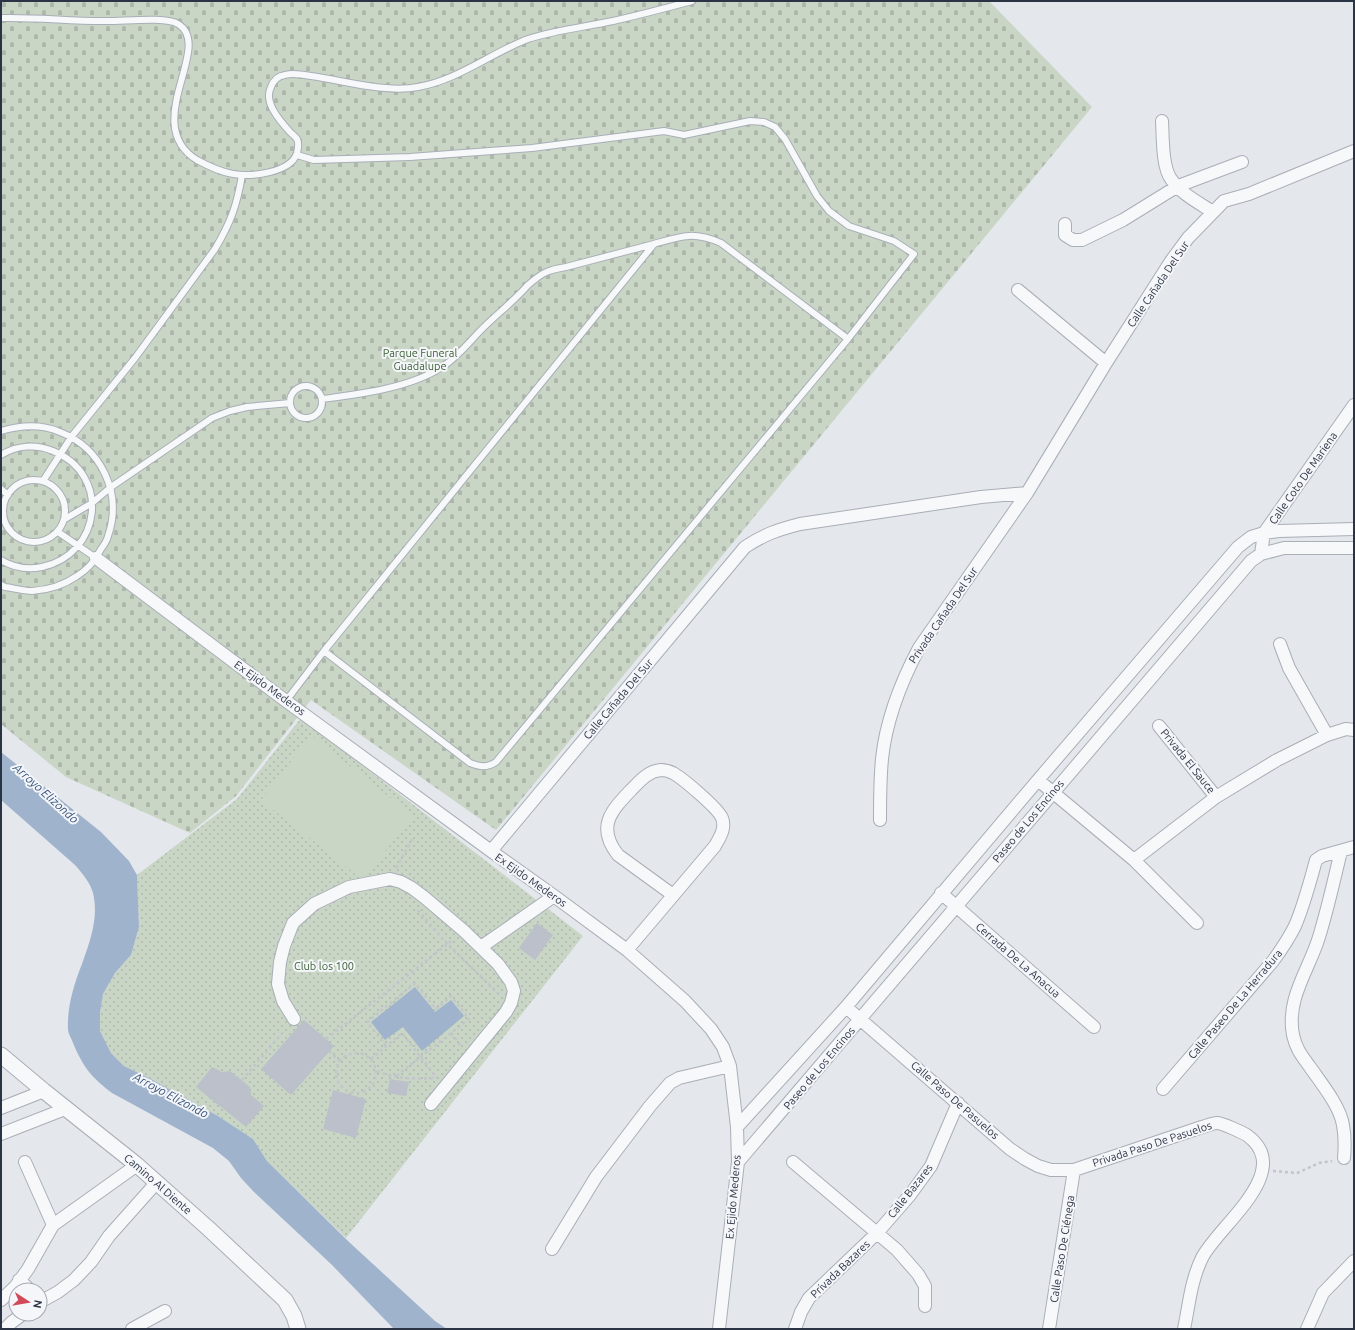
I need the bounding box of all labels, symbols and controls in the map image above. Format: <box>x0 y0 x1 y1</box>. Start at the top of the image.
street label: Calle Cañada Del Sur <box>1125 238 1192 329</box>
park label: Parque Funeral Guadalupe <box>383 347 457 372</box>
street label: Calle Coto De Mariena <box>1267 430 1339 526</box>
street label: Privada Cañada Del Sur <box>906 564 980 665</box>
street label: Calle Cañada Del Sur <box>581 656 656 742</box>
street label: Ex Ejido Mederos <box>232 658 308 718</box>
street label: Privada El Sauce <box>1158 726 1218 796</box>
water label: Arroyo Elizondo <box>10 760 82 826</box>
street label: Paseo de Los Encinos <box>990 777 1066 865</box>
street label: Ex Ejido Mederos <box>493 851 569 909</box>
street label: Cerrada De La Anacua <box>973 920 1063 1000</box>
street label: Calle Paseo De La Herradura <box>1186 947 1284 1061</box>
park label: Club los 100 <box>294 960 354 972</box>
street label: Paseo de Los Encinos <box>781 1024 857 1112</box>
street label: Calle Paso De Pasuelos <box>909 1059 1001 1142</box>
water label: Arroyo Elizondo <box>130 1069 211 1120</box>
street label: Privada Paso De Pasuelos <box>1091 1119 1213 1169</box>
street label: Camino Al Diente <box>122 1151 194 1217</box>
street label: Ex Ejido Mederos <box>723 1154 743 1240</box>
street label: Calle Bazares <box>885 1161 935 1220</box>
street label: Calle Paso De Ciénega <box>1048 1194 1076 1304</box>
street label: Privada Bazares <box>808 1238 872 1300</box>
north arrow <box>8 1282 48 1322</box>
text: N <box>31 1299 45 1309</box>

